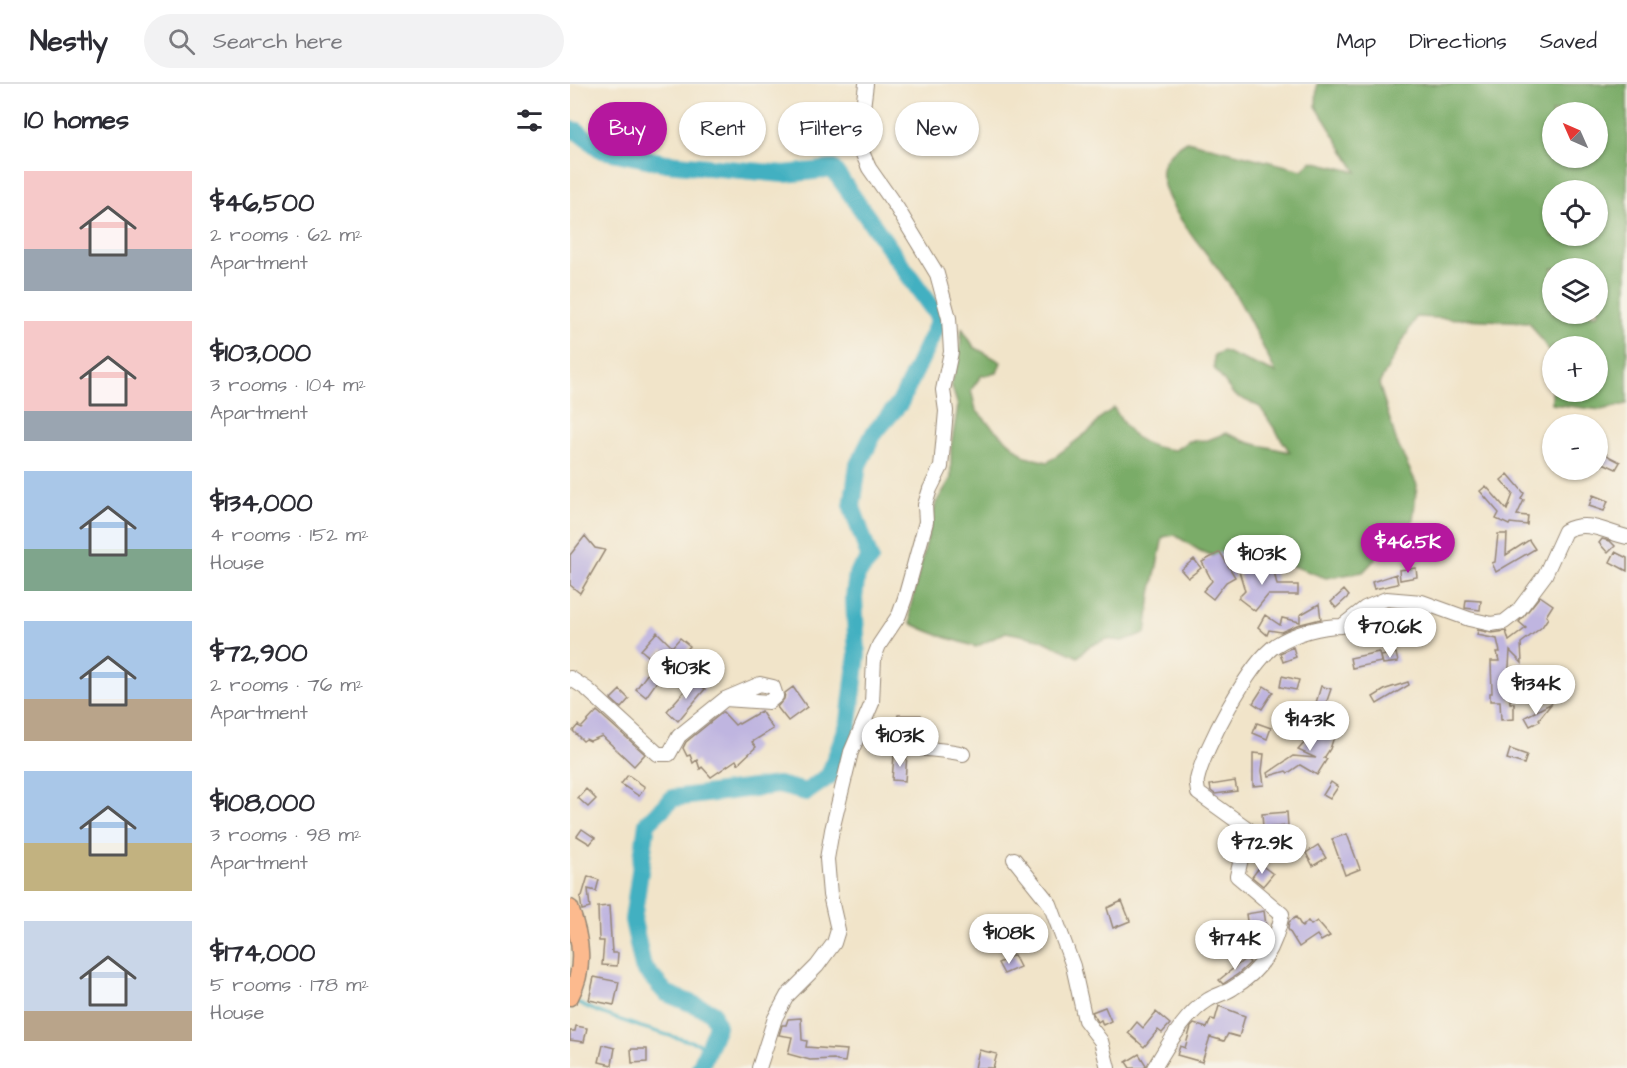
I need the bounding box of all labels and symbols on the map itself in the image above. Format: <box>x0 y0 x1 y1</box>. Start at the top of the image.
north arrow <box>1542 102 1608 168</box>
pin: $46.5K <box>1359 523 1457 574</box>
pin: $103K <box>1220 535 1304 586</box>
pin: $70.6K <box>1341 608 1439 659</box>
pin: $103K <box>644 649 728 700</box>
pin: $134K <box>1494 665 1578 716</box>
pin: $143K <box>1268 701 1352 752</box>
pin: $103K <box>858 717 942 768</box>
pin: $72.9K <box>1213 824 1311 875</box>
pin: $108K <box>967 914 1051 965</box>
pin: $174K <box>1193 920 1277 971</box>

